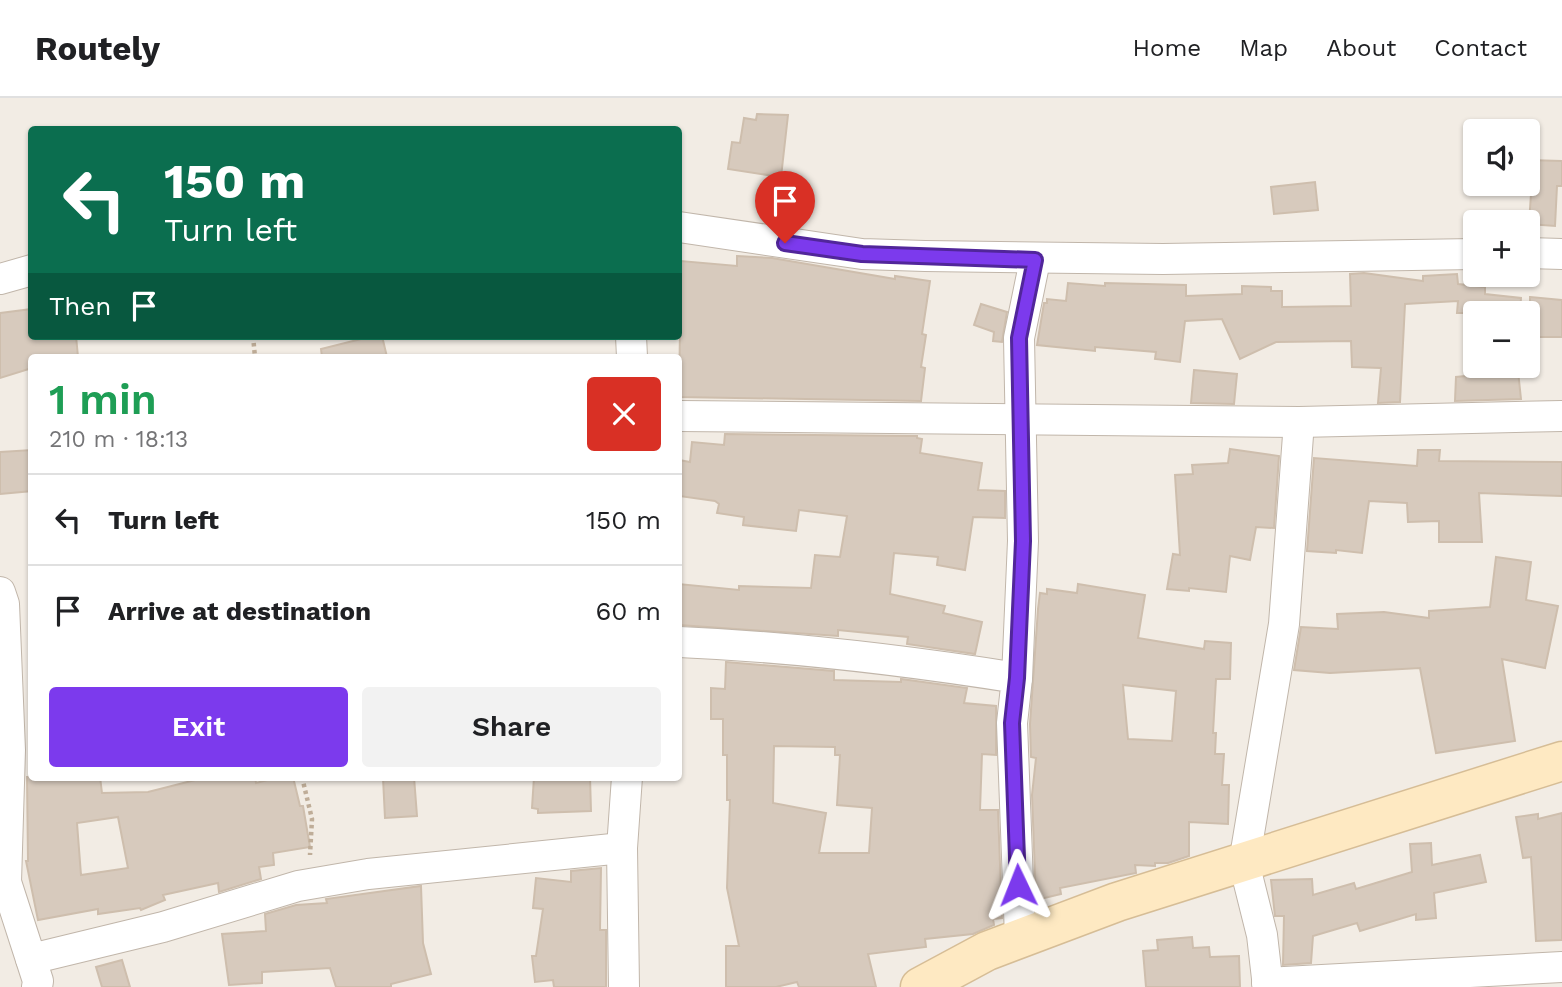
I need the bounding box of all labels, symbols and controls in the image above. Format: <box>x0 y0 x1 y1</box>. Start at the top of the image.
text: Routely <box>35 29 160 68</box>
text: Home <box>1133 34 1201 62</box>
text: Map <box>1239 34 1288 62</box>
text: About <box>1326 34 1396 62</box>
text: Contact <box>1434 34 1527 62</box>
map controls <box>1463 119 1540 378</box>
button: sound <box>1463 119 1540 196</box>
text: 150 m <box>164 152 305 210</box>
icon: left <box>49 154 140 245</box>
pin <box>755 171 815 243</box>
icon: arrive <box>766 182 804 220</box>
button: + <box>1463 210 1540 287</box>
text: Turn left <box>164 211 297 249</box>
icon: arrive <box>125 287 163 325</box>
text: Then <box>49 291 111 321</box>
button: − <box>1463 301 1540 378</box>
text: 1 min <box>49 375 157 424</box>
button: close <box>587 377 661 451</box>
text: 210 m · 18:13 <box>49 426 188 453</box>
icon: left <box>49 501 87 539</box>
text: Turn left <box>108 505 219 535</box>
text: 150 m <box>586 505 661 535</box>
icon: arrive <box>49 592 87 630</box>
text: Arrive at destination <box>108 596 371 626</box>
text: 60 m <box>595 596 661 626</box>
button: Exit <box>49 687 348 767</box>
button: Share <box>362 687 661 767</box>
position arrow <box>981 848 1055 922</box>

